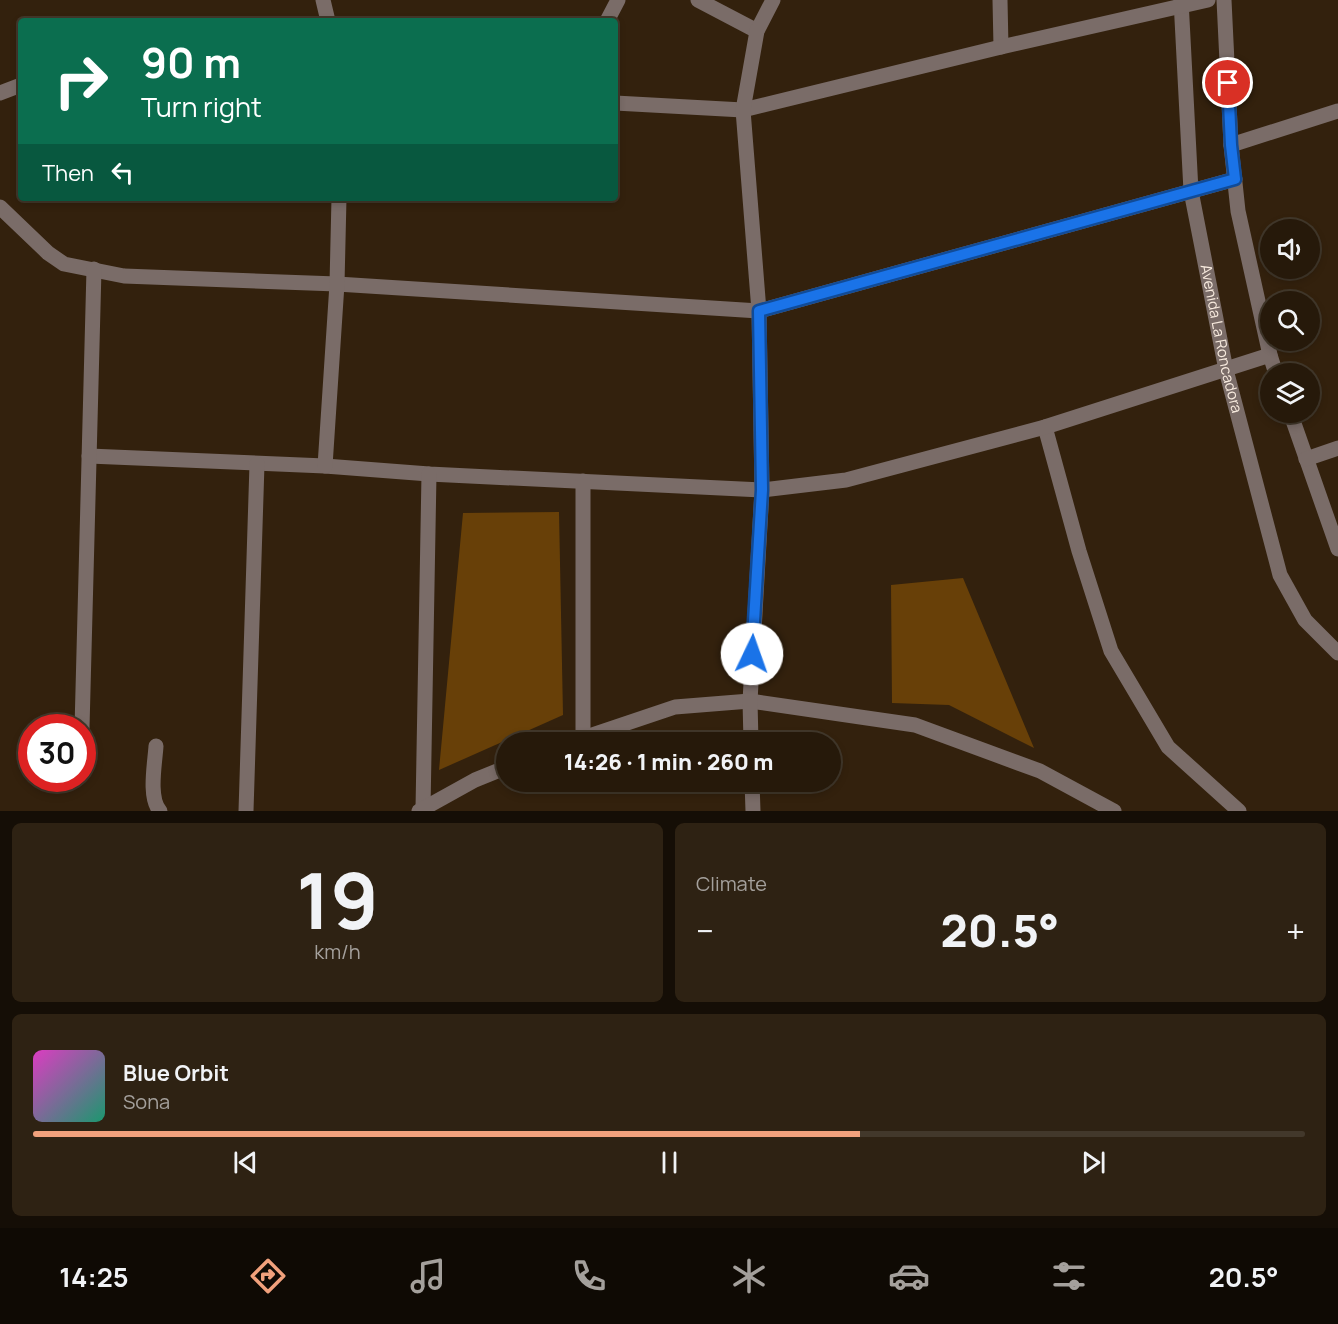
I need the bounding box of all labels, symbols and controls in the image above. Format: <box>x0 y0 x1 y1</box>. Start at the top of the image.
text: 90 m <box>141 33 241 91</box>
icon: right <box>42 42 120 120</box>
pin <box>1202 57 1253 108</box>
icon: arrive <box>1211 66 1244 99</box>
text: Turn right <box>141 88 262 125</box>
icon: left <box>106 156 139 189</box>
text: Then <box>42 158 94 188</box>
map controls <box>1260 219 1320 423</box>
button: sound <box>1260 219 1320 279</box>
street label: Avenida La Roncadora <box>1196 262 1248 415</box>
button: search <box>1260 291 1320 351</box>
button: layers <box>1260 363 1320 423</box>
position arrow <box>720 622 784 686</box>
speed limit sign: 30 <box>18 714 96 792</box>
text: 14:26 · 1 min · 260 m <box>564 747 773 777</box>
text: 19 <box>296 846 379 952</box>
text: Climate <box>696 870 767 897</box>
text: 20.5° <box>941 899 1059 961</box>
text: − <box>696 908 714 953</box>
text: + <box>1286 908 1305 953</box>
text: km/h <box>314 938 361 965</box>
text: Blue Orbit <box>123 1058 229 1088</box>
text: Sona <box>123 1088 170 1115</box>
icon: previous <box>229 1146 262 1179</box>
icon: pause <box>653 1146 686 1179</box>
icon: next <box>1077 1146 1110 1179</box>
icon: directions <box>247 1255 289 1297</box>
icon: music <box>407 1255 449 1297</box>
icon: phone <box>568 1255 610 1297</box>
icon: climate <box>728 1255 770 1297</box>
icon: car <box>888 1255 930 1297</box>
icon: filters <box>1048 1255 1090 1297</box>
text: 14:25 <box>59 1258 129 1295</box>
text: 20.5° <box>1209 1258 1279 1295</box>

